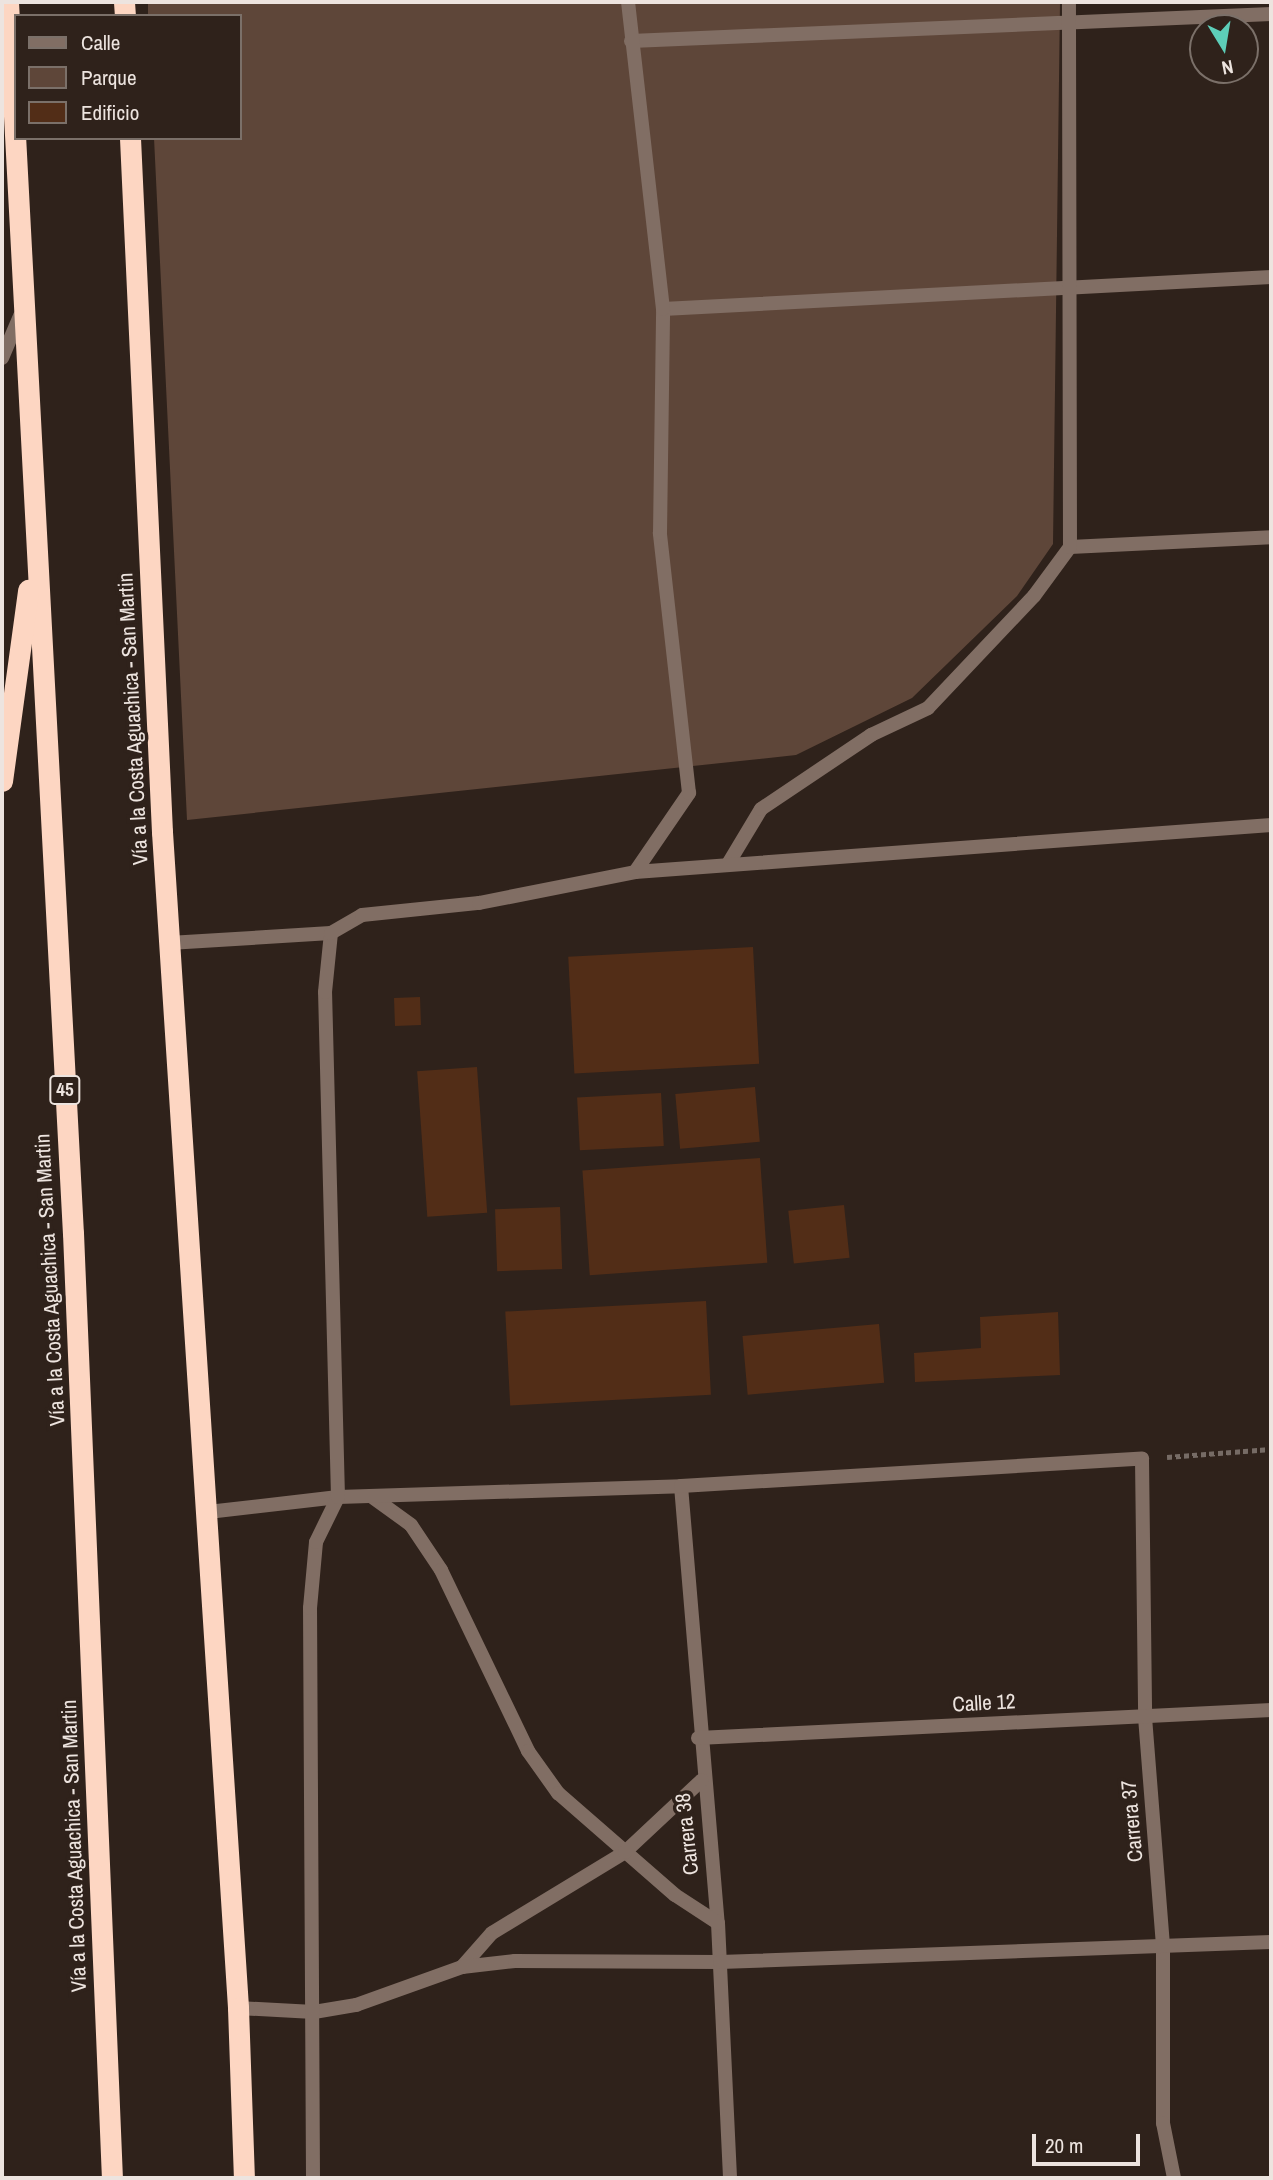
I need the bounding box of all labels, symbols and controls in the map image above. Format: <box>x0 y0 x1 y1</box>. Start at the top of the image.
legend <box>14 14 242 140</box>
north arrow <box>1189 14 1259 84</box>
text: Calle <box>81 28 120 57</box>
text: N <box>1220 54 1236 81</box>
text: Parque <box>81 63 137 92</box>
text: Edificio <box>81 98 139 127</box>
street label: Vía a la Costa Aguachica - San Martin <box>113 572 153 866</box>
road number: 45 <box>49 1074 81 1106</box>
street label: Vía a la Costa Aguachica - San Martin <box>30 1133 70 1427</box>
street label: Calle 12 <box>952 1689 1016 1717</box>
street label: Vía a la Costa Aguachica - San Martin <box>56 1699 92 1993</box>
street label: Carrera 37 <box>1116 1779 1148 1863</box>
street label: Carrera 38 <box>670 1792 704 1876</box>
scale bar <box>1035 2120 1144 2164</box>
text: 20 m <box>1045 2131 1083 2160</box>

